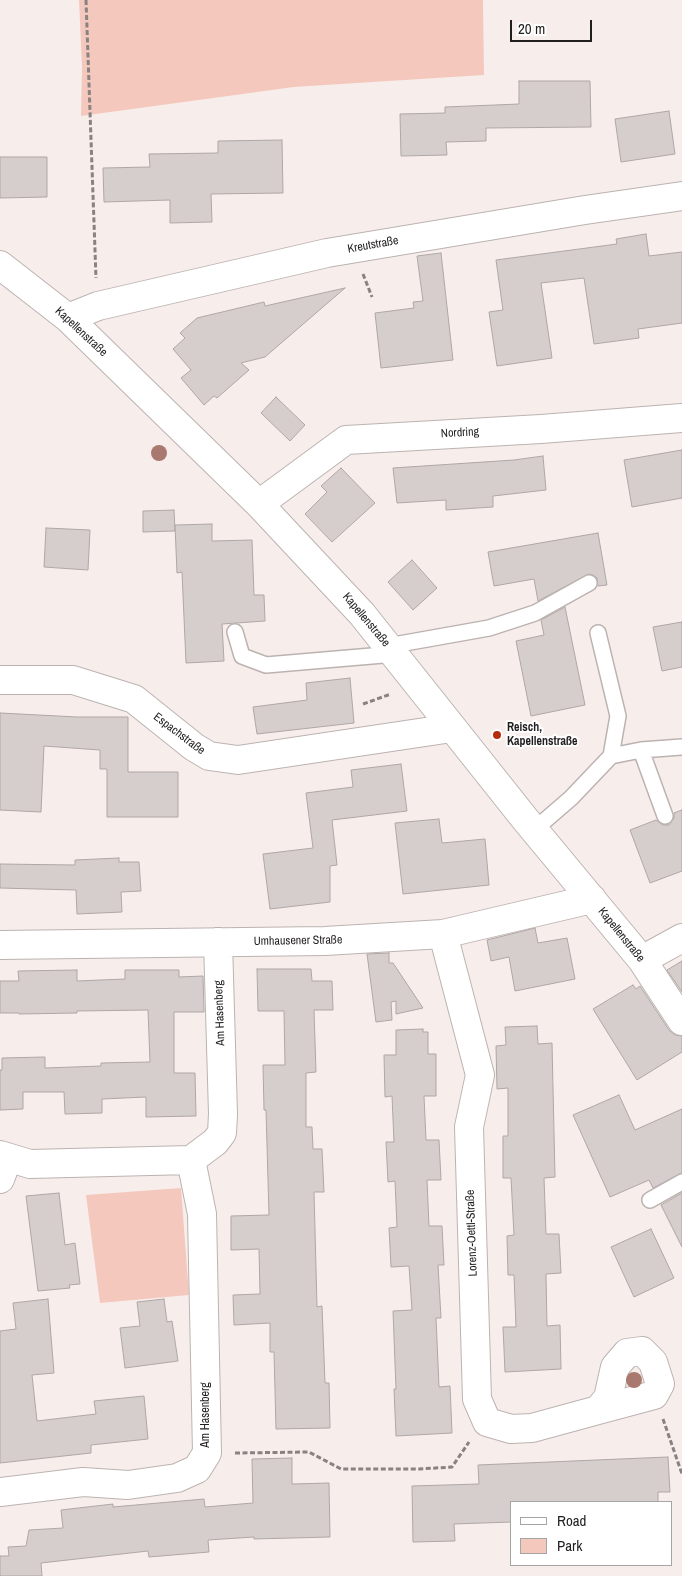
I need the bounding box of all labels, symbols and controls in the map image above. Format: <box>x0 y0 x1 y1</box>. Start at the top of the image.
scale bar <box>512 10 594 42</box>
text: 20 m <box>518 18 545 39</box>
street label: Kreutstraße <box>346 233 400 257</box>
street label: Kapellenstraße <box>52 304 110 360</box>
street label: Nordring <box>441 425 479 441</box>
street label: Kapellenstraße <box>339 590 393 650</box>
street label: Espachstraße <box>150 710 208 758</box>
place label: Reisch, Kapellenstraße <box>507 721 578 749</box>
marker: Reisch, Kapellenstraße <box>491 729 503 741</box>
street label: Kapellenstraße <box>595 905 647 965</box>
street label: Umhausener Straße <box>254 933 342 949</box>
street label: Am Hasenberg <box>212 980 228 1046</box>
street label: Lorenz-Oettl-Straße <box>463 1189 481 1277</box>
street label: Am Hasenberg <box>199 1382 213 1448</box>
legend <box>510 1501 672 1566</box>
text: Road <box>557 1510 586 1531</box>
text: Park <box>557 1535 582 1556</box>

